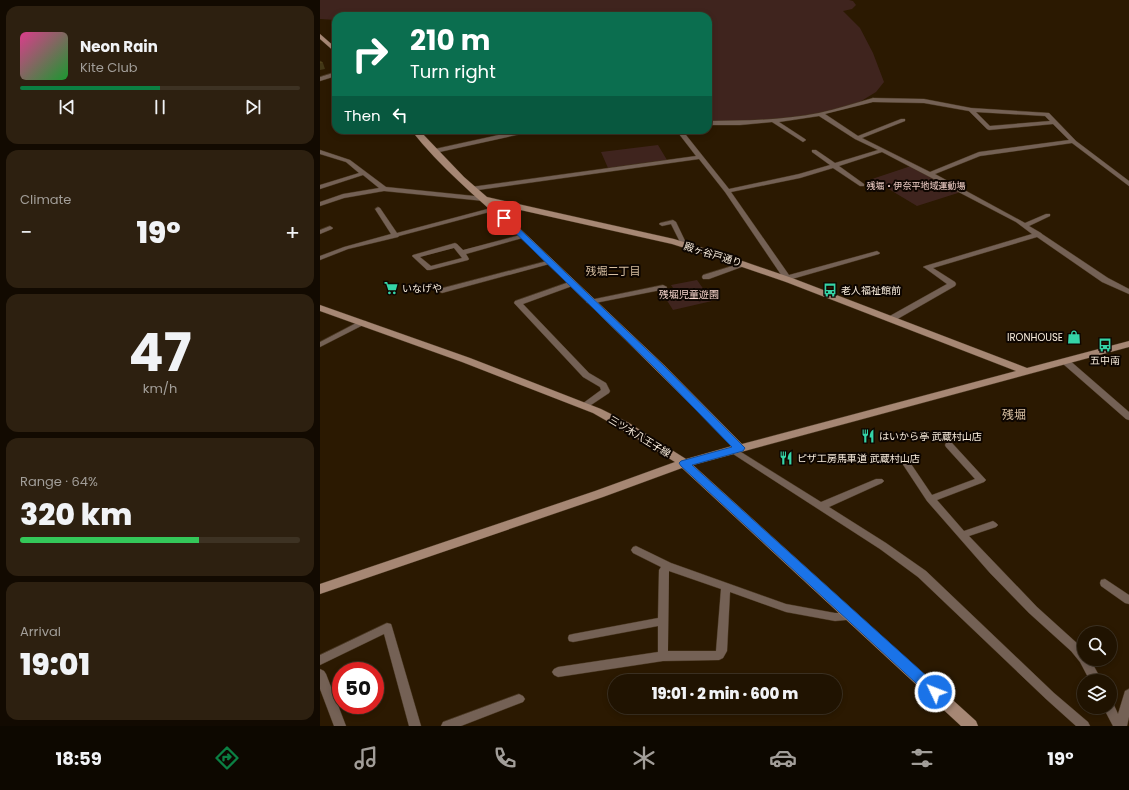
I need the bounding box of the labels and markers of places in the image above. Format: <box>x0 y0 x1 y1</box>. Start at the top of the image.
pin <box>487 201 521 235</box>
supermarket icon: いなげや <box>383 280 399 296</box>
place label: いなげや <box>402 281 442 296</box>
bus stop icon: 老人福祉館前 <box>822 282 838 298</box>
place label: 老人福祉館前 <box>841 283 901 298</box>
shop icon: IRONHOUSE <box>1066 329 1082 345</box>
place label: IRONHOUSE <box>1007 330 1063 345</box>
bus stop icon: 五中南 <box>1097 337 1113 353</box>
place label: 五中南 <box>1090 353 1120 368</box>
restaurant icon: はいから亭 武蔵村山店 <box>860 428 876 444</box>
place label: はいから亭 武蔵村山店 <box>879 429 982 444</box>
restaurant icon: ピザ工房馬車道 武蔵村山店 <box>778 450 794 466</box>
place label: ピザ工房馬車道 武蔵村山店 <box>797 451 920 466</box>

